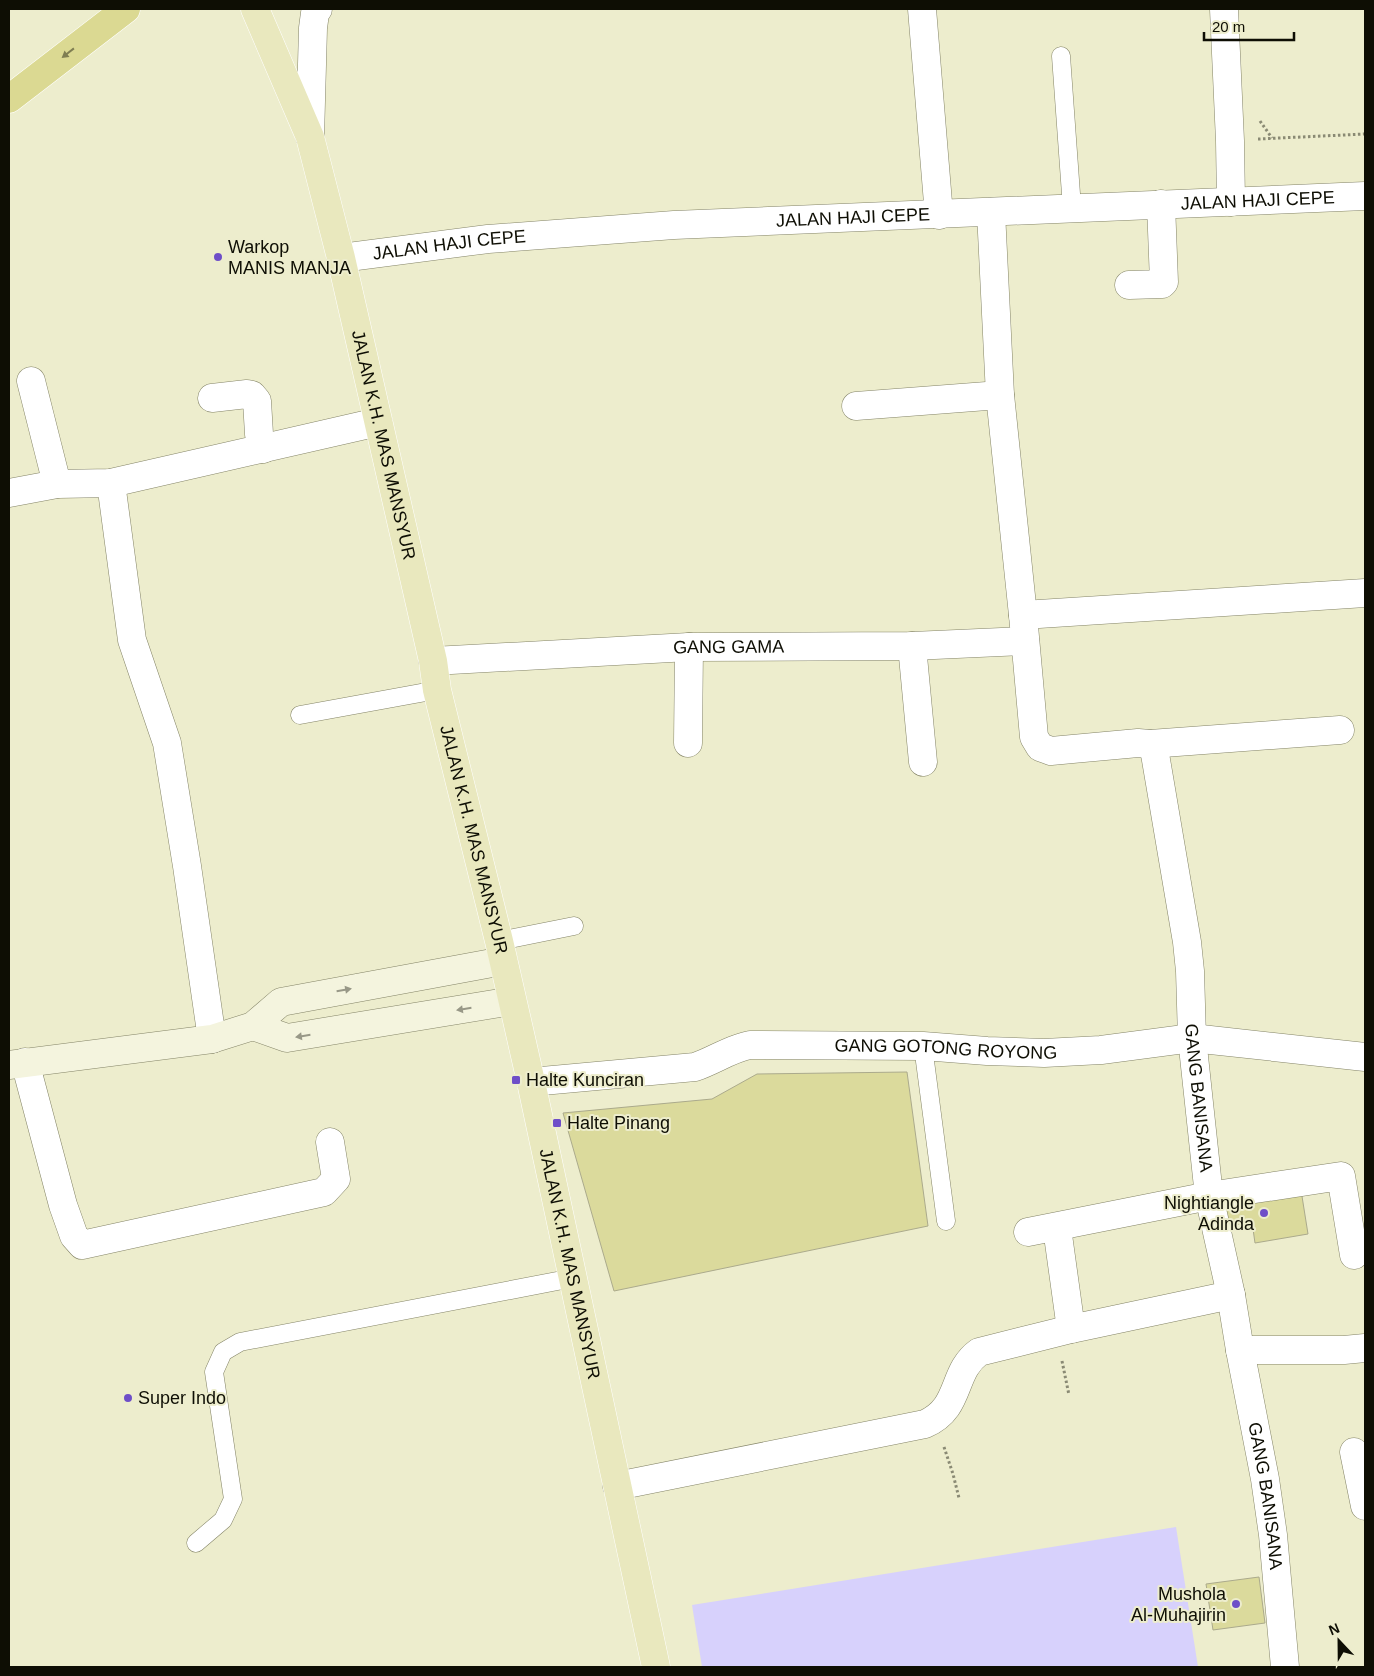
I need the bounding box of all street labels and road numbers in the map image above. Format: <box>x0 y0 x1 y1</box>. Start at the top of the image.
street label: JALAN HAJI CEPE <box>1180 187 1335 214</box>
street label: JALAN HAJI CEPE <box>776 204 931 231</box>
street label: JALAN HAJI CEPE <box>371 226 526 264</box>
street label: JALAN K.H. MAS MANSYUR <box>348 328 420 562</box>
street label: GANG GAMA <box>673 637 784 658</box>
street label: JALAN K.H. MAS MANSYUR <box>436 723 512 956</box>
street label: GANG BANISANA <box>1182 1023 1216 1173</box>
street label: GANG GOTONG ROYONG <box>834 1035 1058 1063</box>
street label: JALAN K.H. MAS MANSYUR <box>536 1147 604 1381</box>
street label: GANG BANISANA <box>1244 1420 1286 1571</box>

